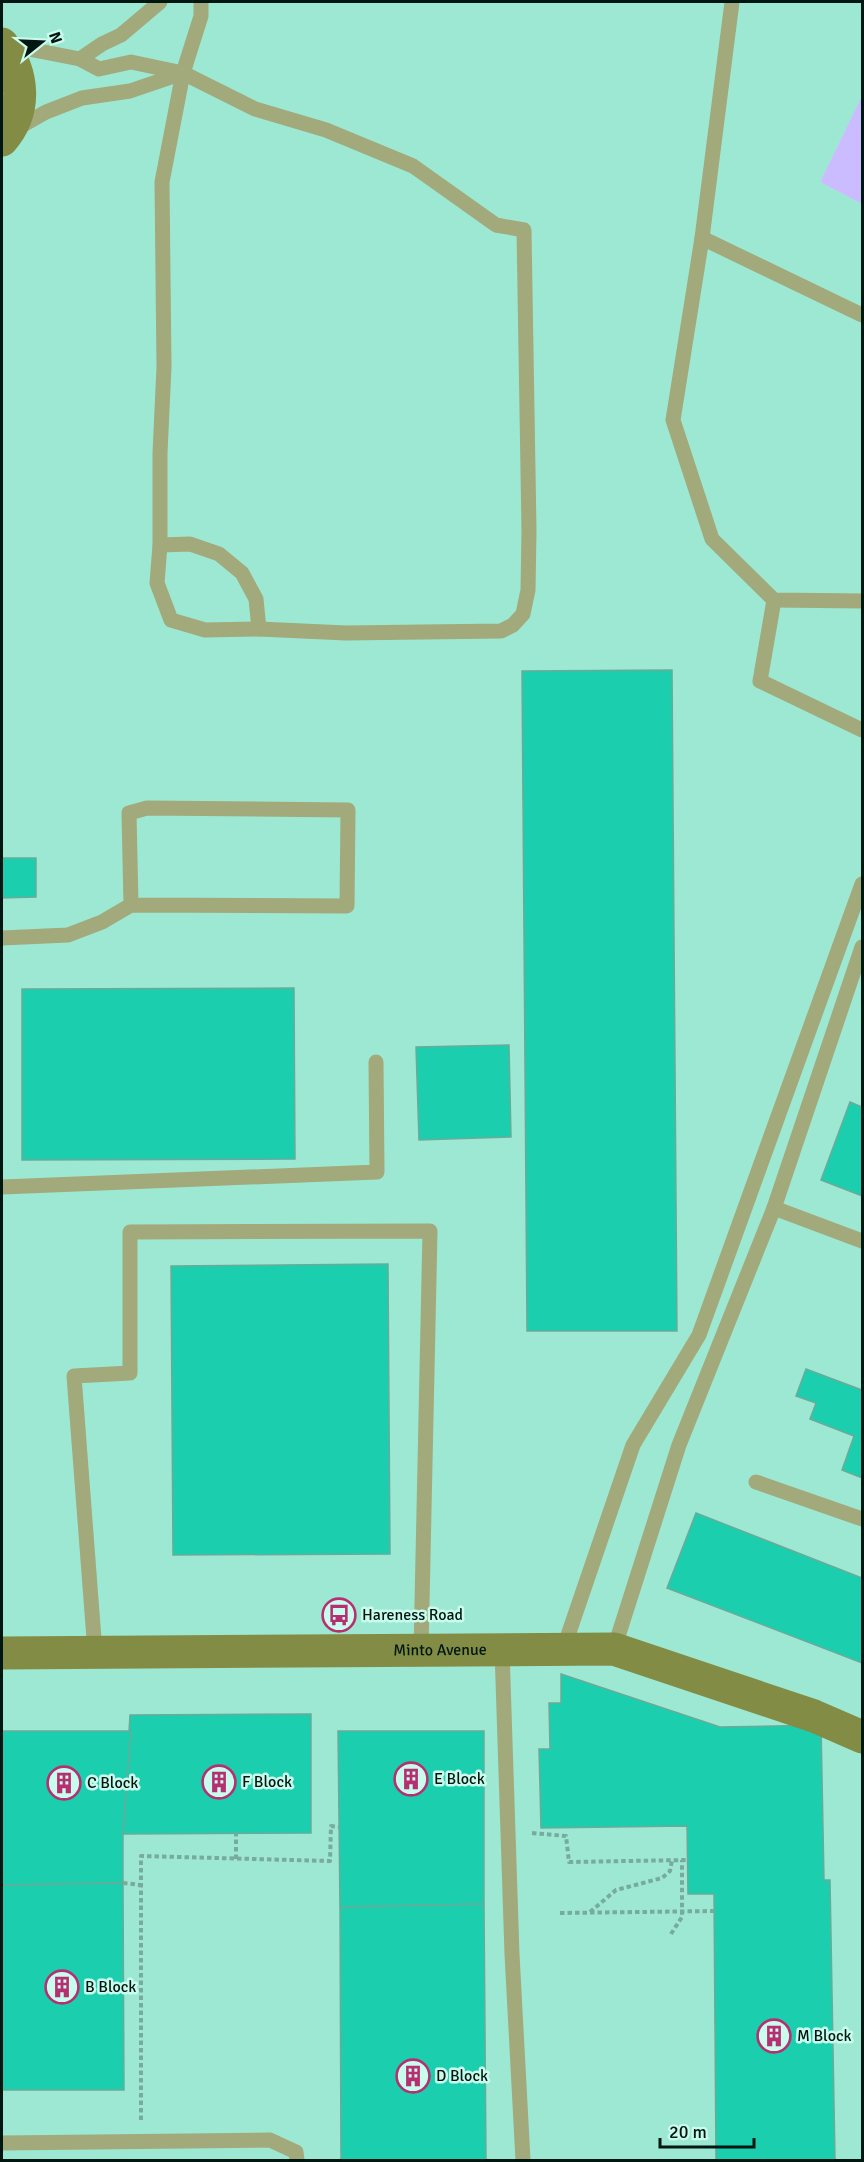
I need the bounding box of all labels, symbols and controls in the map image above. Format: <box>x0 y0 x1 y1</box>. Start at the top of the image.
north arrow <box>12 12 72 72</box>
text: N <box>44 29 67 46</box>
bus stop icon: Hareness Road <box>321 1597 357 1633</box>
place label: Hareness Road <box>362 1605 463 1625</box>
street label: Minto Avenue <box>393 1640 487 1660</box>
building icon: E Block <box>393 1761 429 1797</box>
building icon: F Block <box>201 1764 237 1800</box>
building icon: C Block <box>46 1765 82 1801</box>
place label: E Block <box>434 1769 485 1789</box>
place label: F Block <box>242 1772 292 1792</box>
place label: C Block <box>87 1773 138 1793</box>
building icon: B Block <box>44 1969 80 2005</box>
place label: B Block <box>85 1977 136 1997</box>
building icon: M Block <box>756 2018 792 2054</box>
place label: M Block <box>797 2026 852 2046</box>
building icon: D Block <box>395 2058 431 2094</box>
place label: D Block <box>436 2066 488 2086</box>
scale bar <box>660 2111 754 2149</box>
text: 20 m <box>669 2121 707 2143</box>

